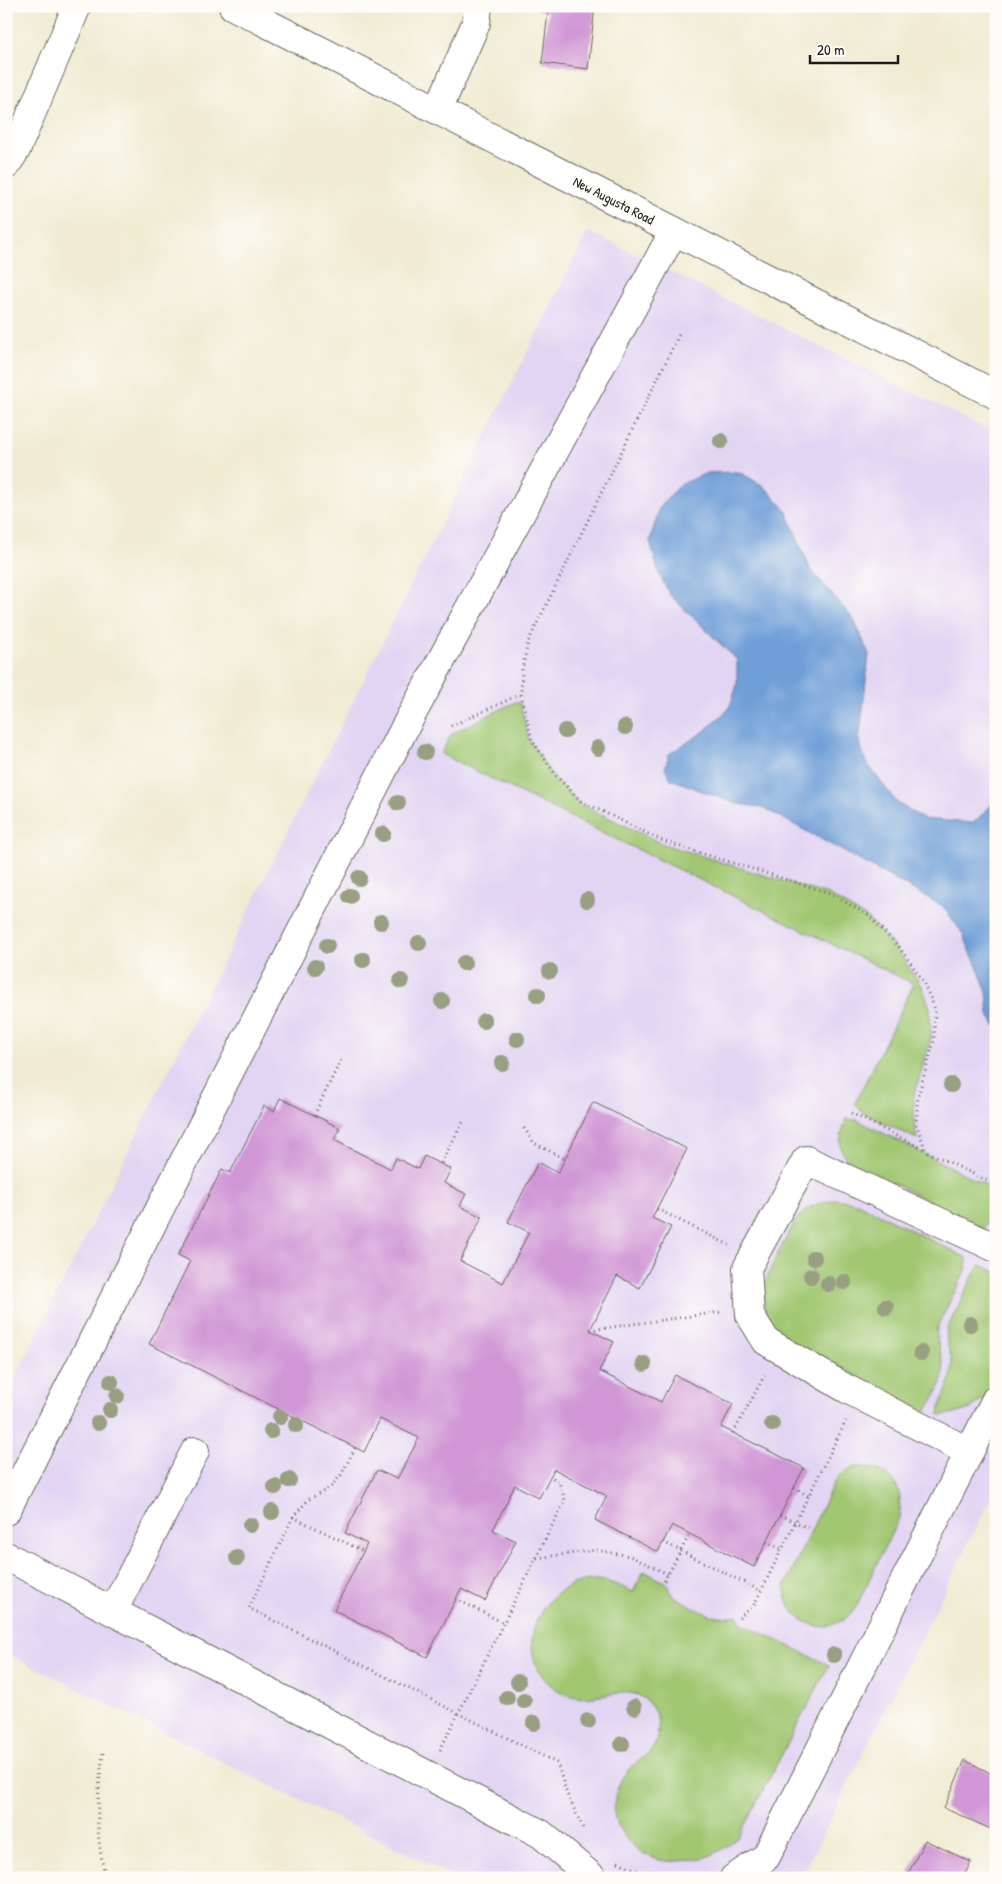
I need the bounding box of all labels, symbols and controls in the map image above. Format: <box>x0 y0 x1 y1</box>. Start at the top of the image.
scale bar <box>810 32 897 64</box>
text: 20 m <box>817 39 844 60</box>
street label: New Augusta Road <box>570 171 658 230</box>

